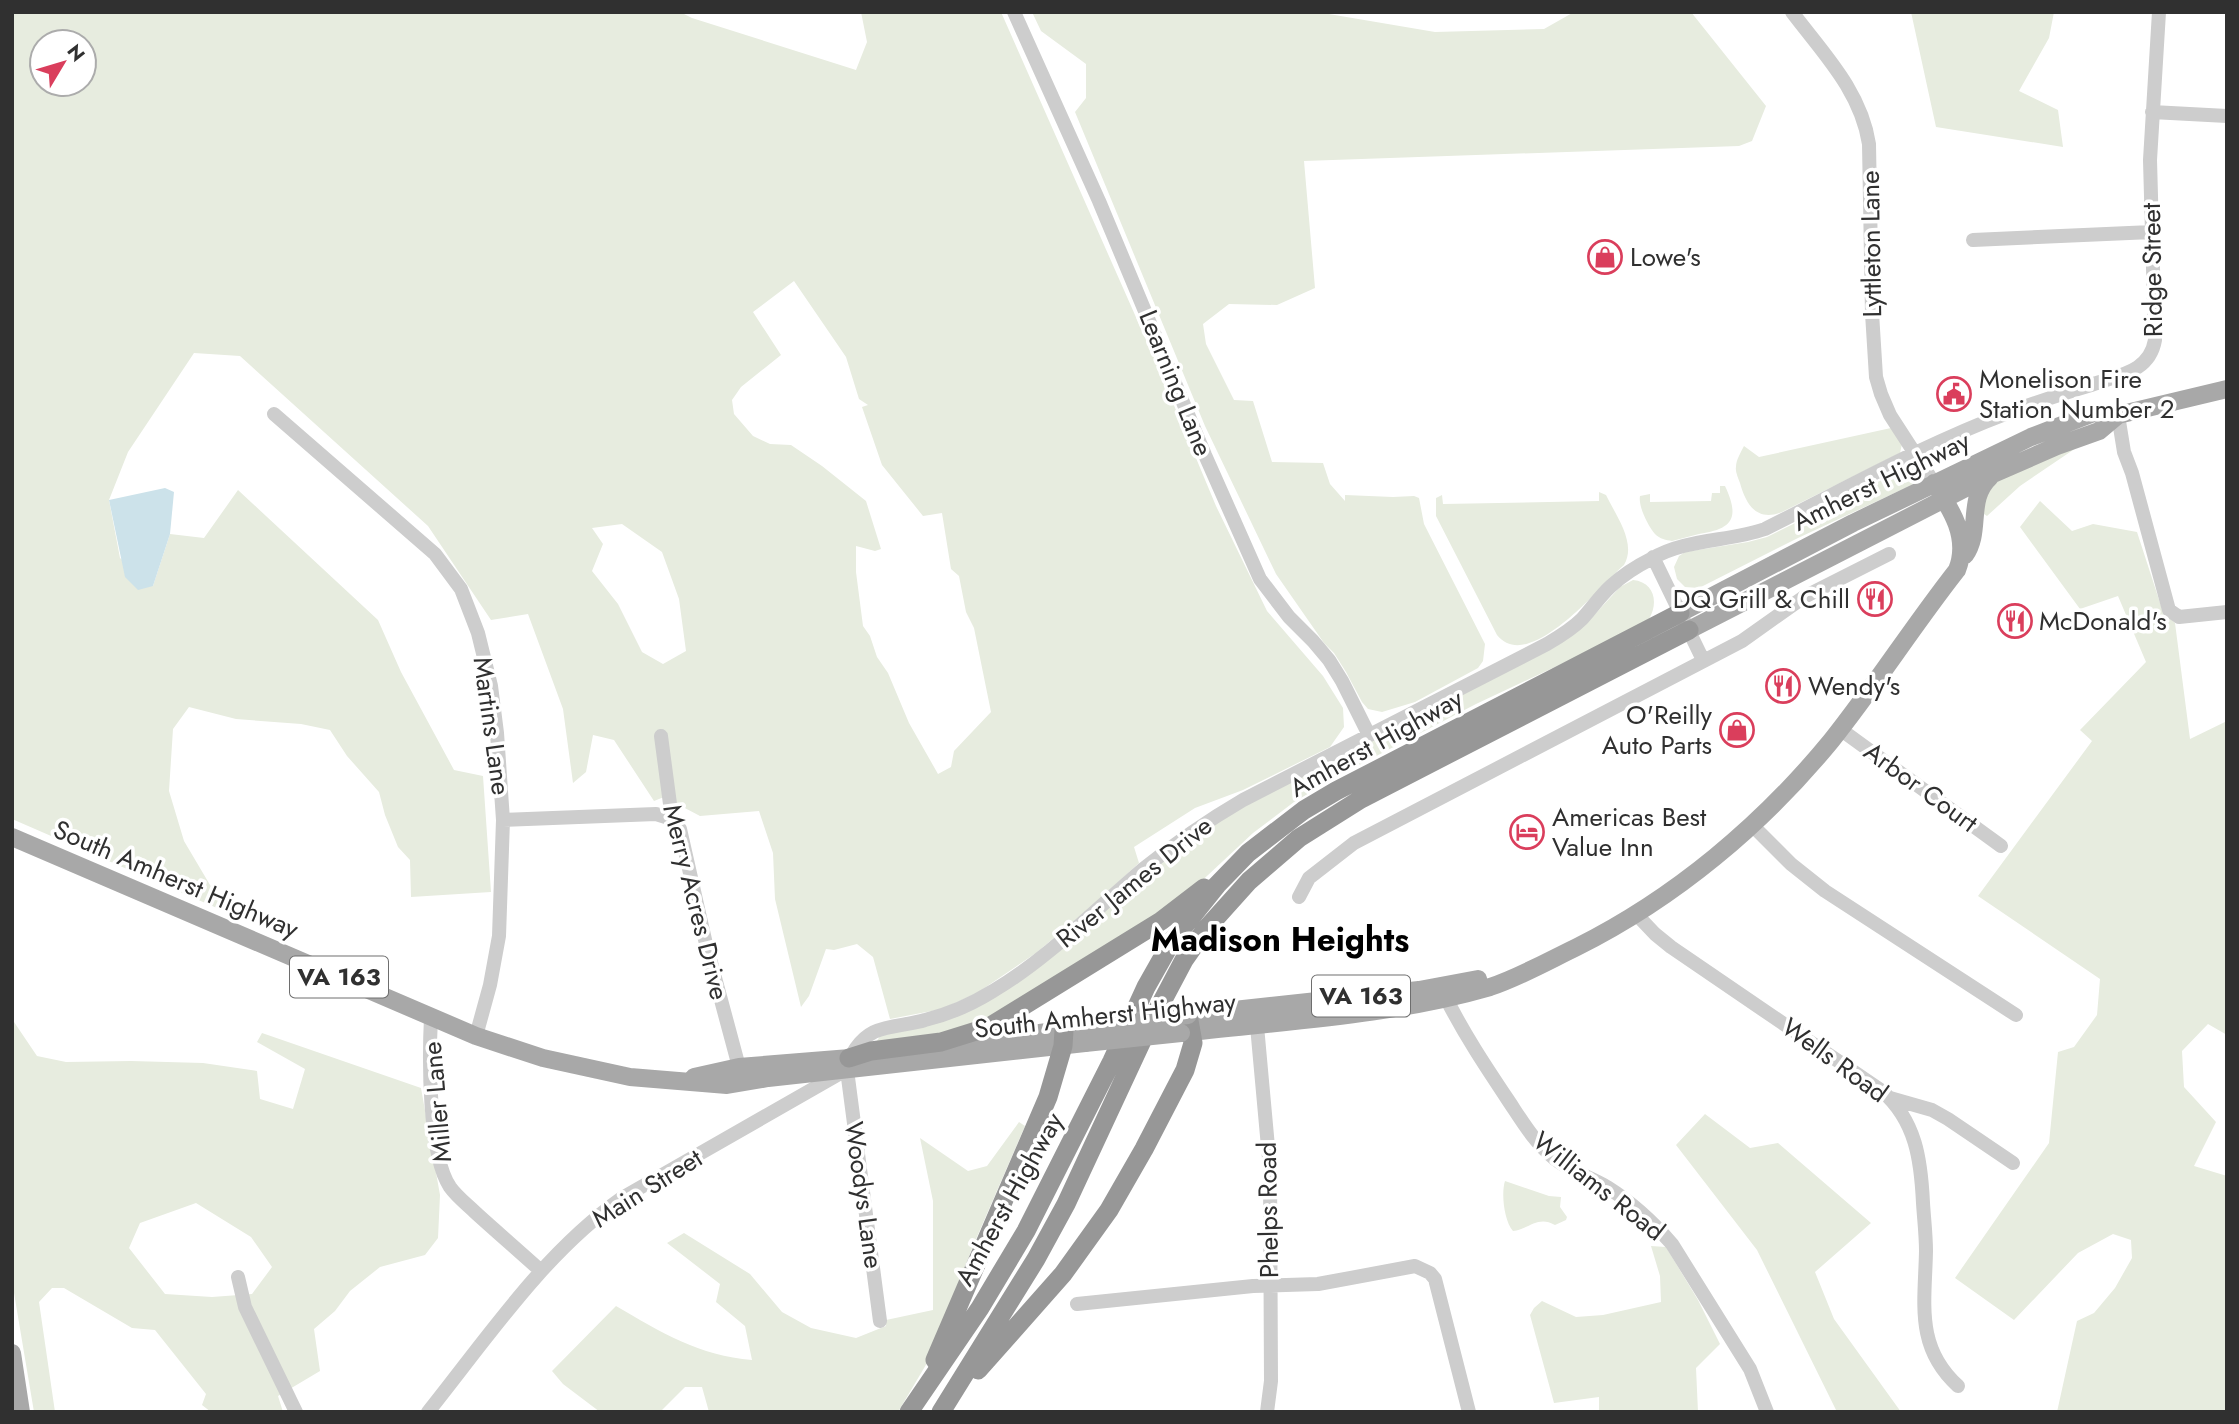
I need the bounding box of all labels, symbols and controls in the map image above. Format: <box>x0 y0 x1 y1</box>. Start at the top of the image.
north arrow <box>28 28 98 98</box>
text: N <box>61 39 91 67</box>
street label: Lyttleton Lane <box>1851 170 1891 318</box>
street label: Ridge Street <box>2132 202 2172 337</box>
shop icon: Lowe's <box>1586 238 1624 276</box>
place label: Lowe's <box>1630 238 1701 276</box>
street label: Learning Lane <box>1129 304 1223 462</box>
place label: Monelison Fire Station Number 2 <box>1979 360 2174 428</box>
public building icon: Monelison Fire Station Number 2 <box>1935 375 1973 413</box>
street label: Amherst Highway <box>1786 421 1977 540</box>
place label: DQ Grill & Chill <box>1673 580 1850 618</box>
restaurant icon: DQ Grill & Chill <box>1856 580 1894 618</box>
restaurant icon: McDonald's <box>1996 602 2034 640</box>
place label: McDonald's <box>2039 602 2167 640</box>
street label: Martins Lane <box>464 655 520 797</box>
restaurant icon: Wendy's <box>1764 667 1802 705</box>
place label: Wendy's <box>1808 667 1900 705</box>
street label: Amherst Highway <box>1282 679 1470 806</box>
place label: O'Reilly Auto Parts <box>1602 696 1713 764</box>
shop icon: O'Reilly Auto Parts <box>1718 711 1756 749</box>
street label: Arbor Court <box>1856 733 1986 842</box>
place label: Americas Best Value Inn <box>1552 798 1707 866</box>
street label: Merry Acres Drive <box>653 800 739 1004</box>
street label: River James Drive <box>1048 807 1220 957</box>
street label: South Amherst Highway <box>48 810 305 948</box>
hotel icon: Americas Best Value Inn <box>1508 813 1546 851</box>
district label: Madison Heights <box>1151 916 1409 963</box>
road number: VA 163 <box>290 957 388 998</box>
road number: VA 163 <box>1312 976 1410 1016</box>
street label: South Amherst Highway <box>972 982 1238 1048</box>
street label: Wells Road <box>1774 1008 1896 1112</box>
street label: Miller Lane <box>413 1040 461 1164</box>
street label: Amherst Highway <box>946 1105 1073 1293</box>
street label: Woodys Lane <box>835 1119 893 1271</box>
street label: Williams Road <box>1525 1122 1673 1250</box>
street label: Main Street <box>584 1139 710 1237</box>
street label: Phelps Road <box>1248 1141 1288 1279</box>

